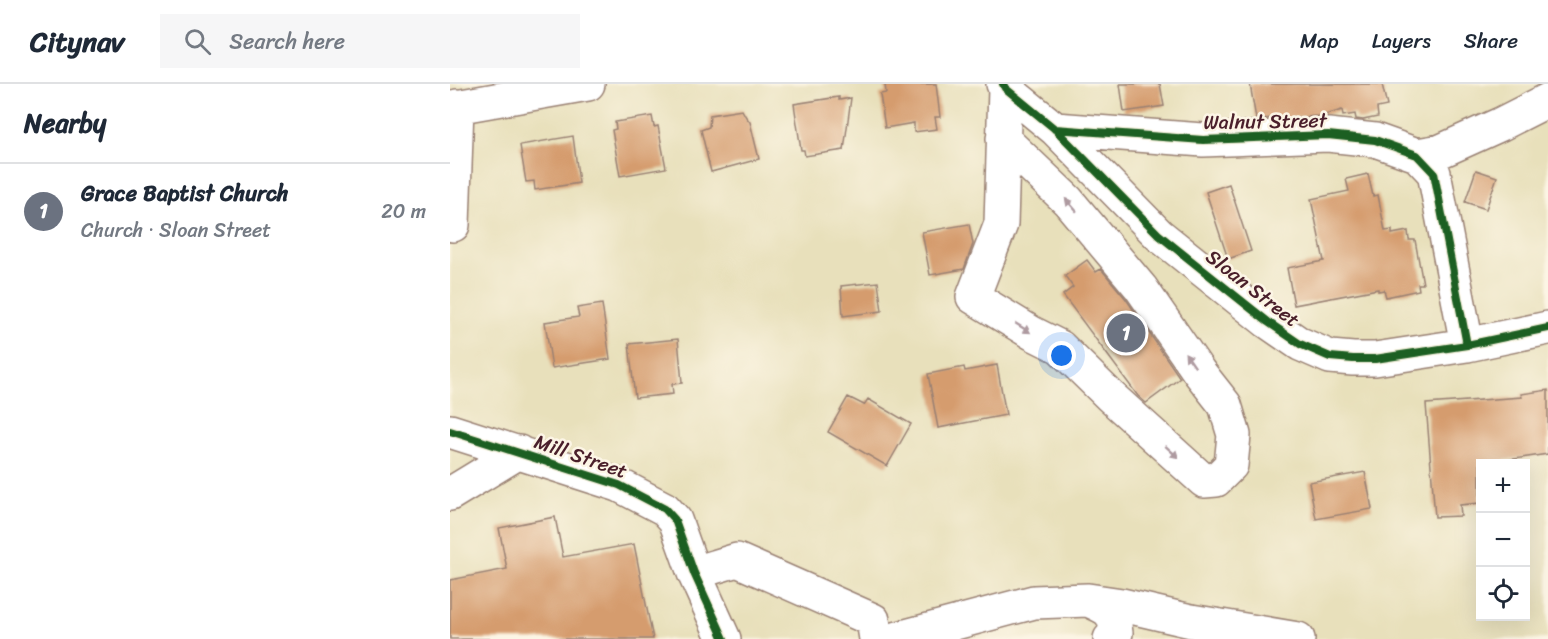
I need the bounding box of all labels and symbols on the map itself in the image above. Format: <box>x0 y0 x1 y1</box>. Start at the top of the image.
street label: Walnut Street <box>1203 103 1328 140</box>
one-way arrow <box>1065 198 1078 213</box>
street label: Sloan Street <box>1198 240 1308 337</box>
pin: 1 <box>1106 310 1146 356</box>
one-way arrow <box>1015 322 1031 333</box>
your location <box>1047 341 1076 370</box>
one-way arrow <box>1184 352 1196 368</box>
street label: Mill Street <box>529 424 632 489</box>
one-way arrow <box>1164 445 1179 458</box>

